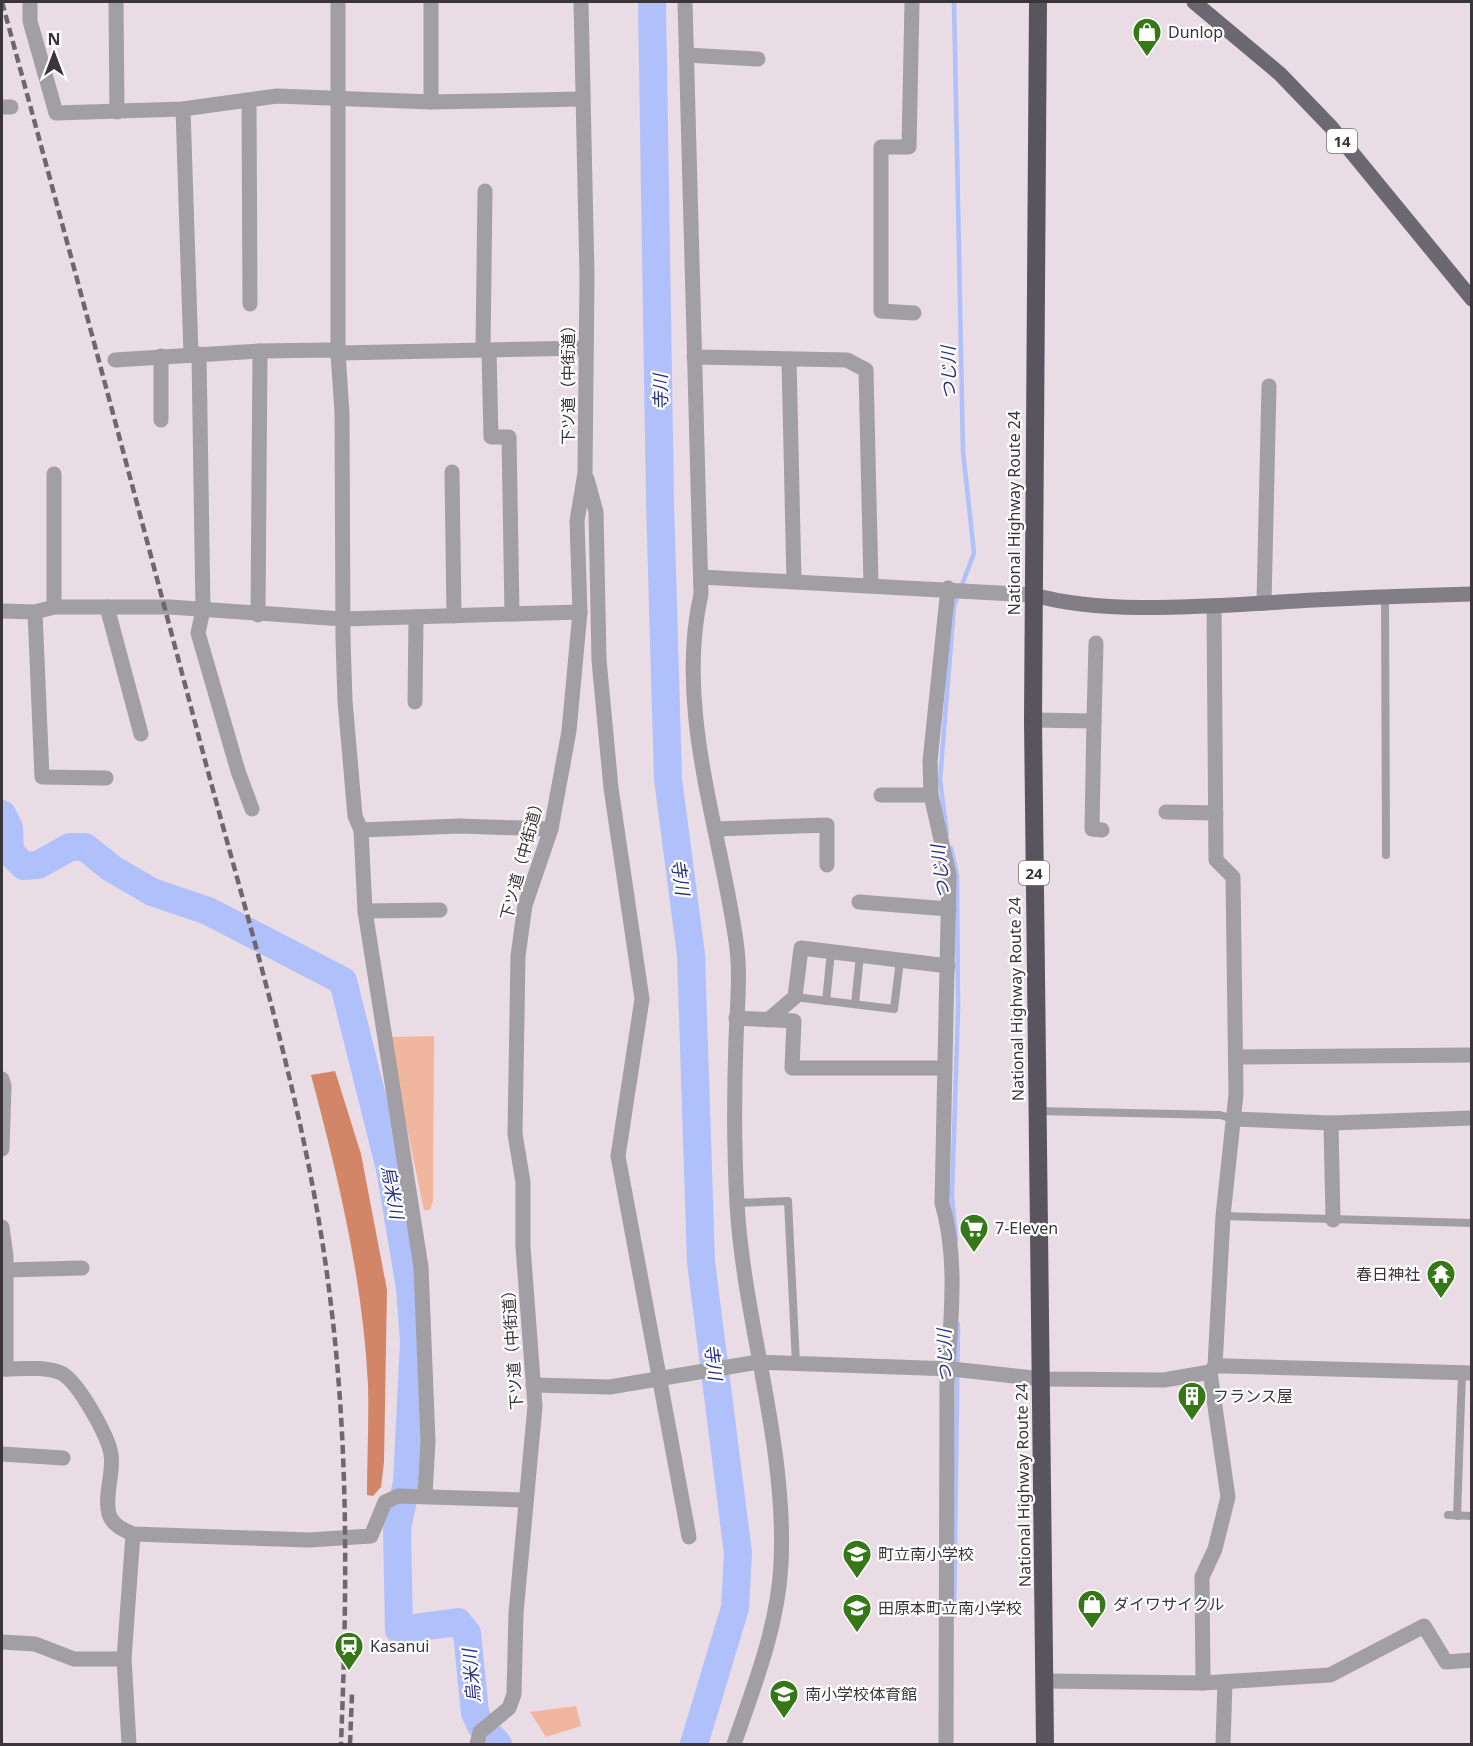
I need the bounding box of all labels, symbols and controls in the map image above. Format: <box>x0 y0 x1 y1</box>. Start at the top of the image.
shop icon: Dunlop <box>1131 16 1163 58</box>
place label: Dunlop <box>1168 21 1223 43</box>
north arrow <box>24 24 84 84</box>
text: N <box>47 28 61 50</box>
road number: 14 <box>1327 129 1357 153</box>
street label: 下ツ道（中街道） <box>557 317 579 445</box>
water label: つじ川 <box>935 344 960 400</box>
water label: 寺川 <box>648 372 672 410</box>
street label: National Highway Route 24 <box>1003 411 1025 615</box>
street label: 下ツ道（中街道） <box>495 793 549 923</box>
water label: つじ川 <box>925 842 955 900</box>
water label: 寺川 <box>667 858 696 898</box>
road number: 24 <box>1019 861 1049 885</box>
street label: National Highway Route 24 <box>1003 897 1029 1101</box>
water label: 烏米川 <box>376 1163 410 1223</box>
supermarket icon: 7-Eleven <box>958 1212 990 1254</box>
place label: 7-Eleven <box>995 1217 1058 1239</box>
temple icon: 春日神社 <box>1425 1258 1457 1300</box>
place label: 春日神社 <box>1356 1263 1420 1285</box>
street label: 下ツ道（中街道） <box>497 1281 527 1411</box>
water label: つじ川 <box>931 1327 956 1383</box>
water label: 寺川 <box>700 1343 728 1383</box>
building icon: フランス屋 <box>1176 1380 1208 1422</box>
street label: National Highway Route 24 <box>1010 1383 1036 1587</box>
place label: フランス屋 <box>1213 1385 1293 1407</box>
school or university icon: 町立南小学校 <box>841 1538 873 1580</box>
place label: 町立南小学校 <box>878 1543 974 1565</box>
shop icon: ダイワサイクル <box>1076 1588 1108 1630</box>
school or university icon: 田原本町立南小学校 <box>841 1592 873 1634</box>
place label: ダイワサイクル <box>1113 1593 1224 1615</box>
place label: 田原本町立南小学校 <box>878 1597 1022 1619</box>
station icon: Kasanui <box>333 1630 365 1672</box>
place label: Kasanui <box>370 1635 429 1657</box>
water label: 烏米川 <box>457 1646 485 1704</box>
school or university icon: 南小学校体育館 <box>768 1678 800 1720</box>
place label: 南小学校体育館 <box>805 1683 917 1705</box>

